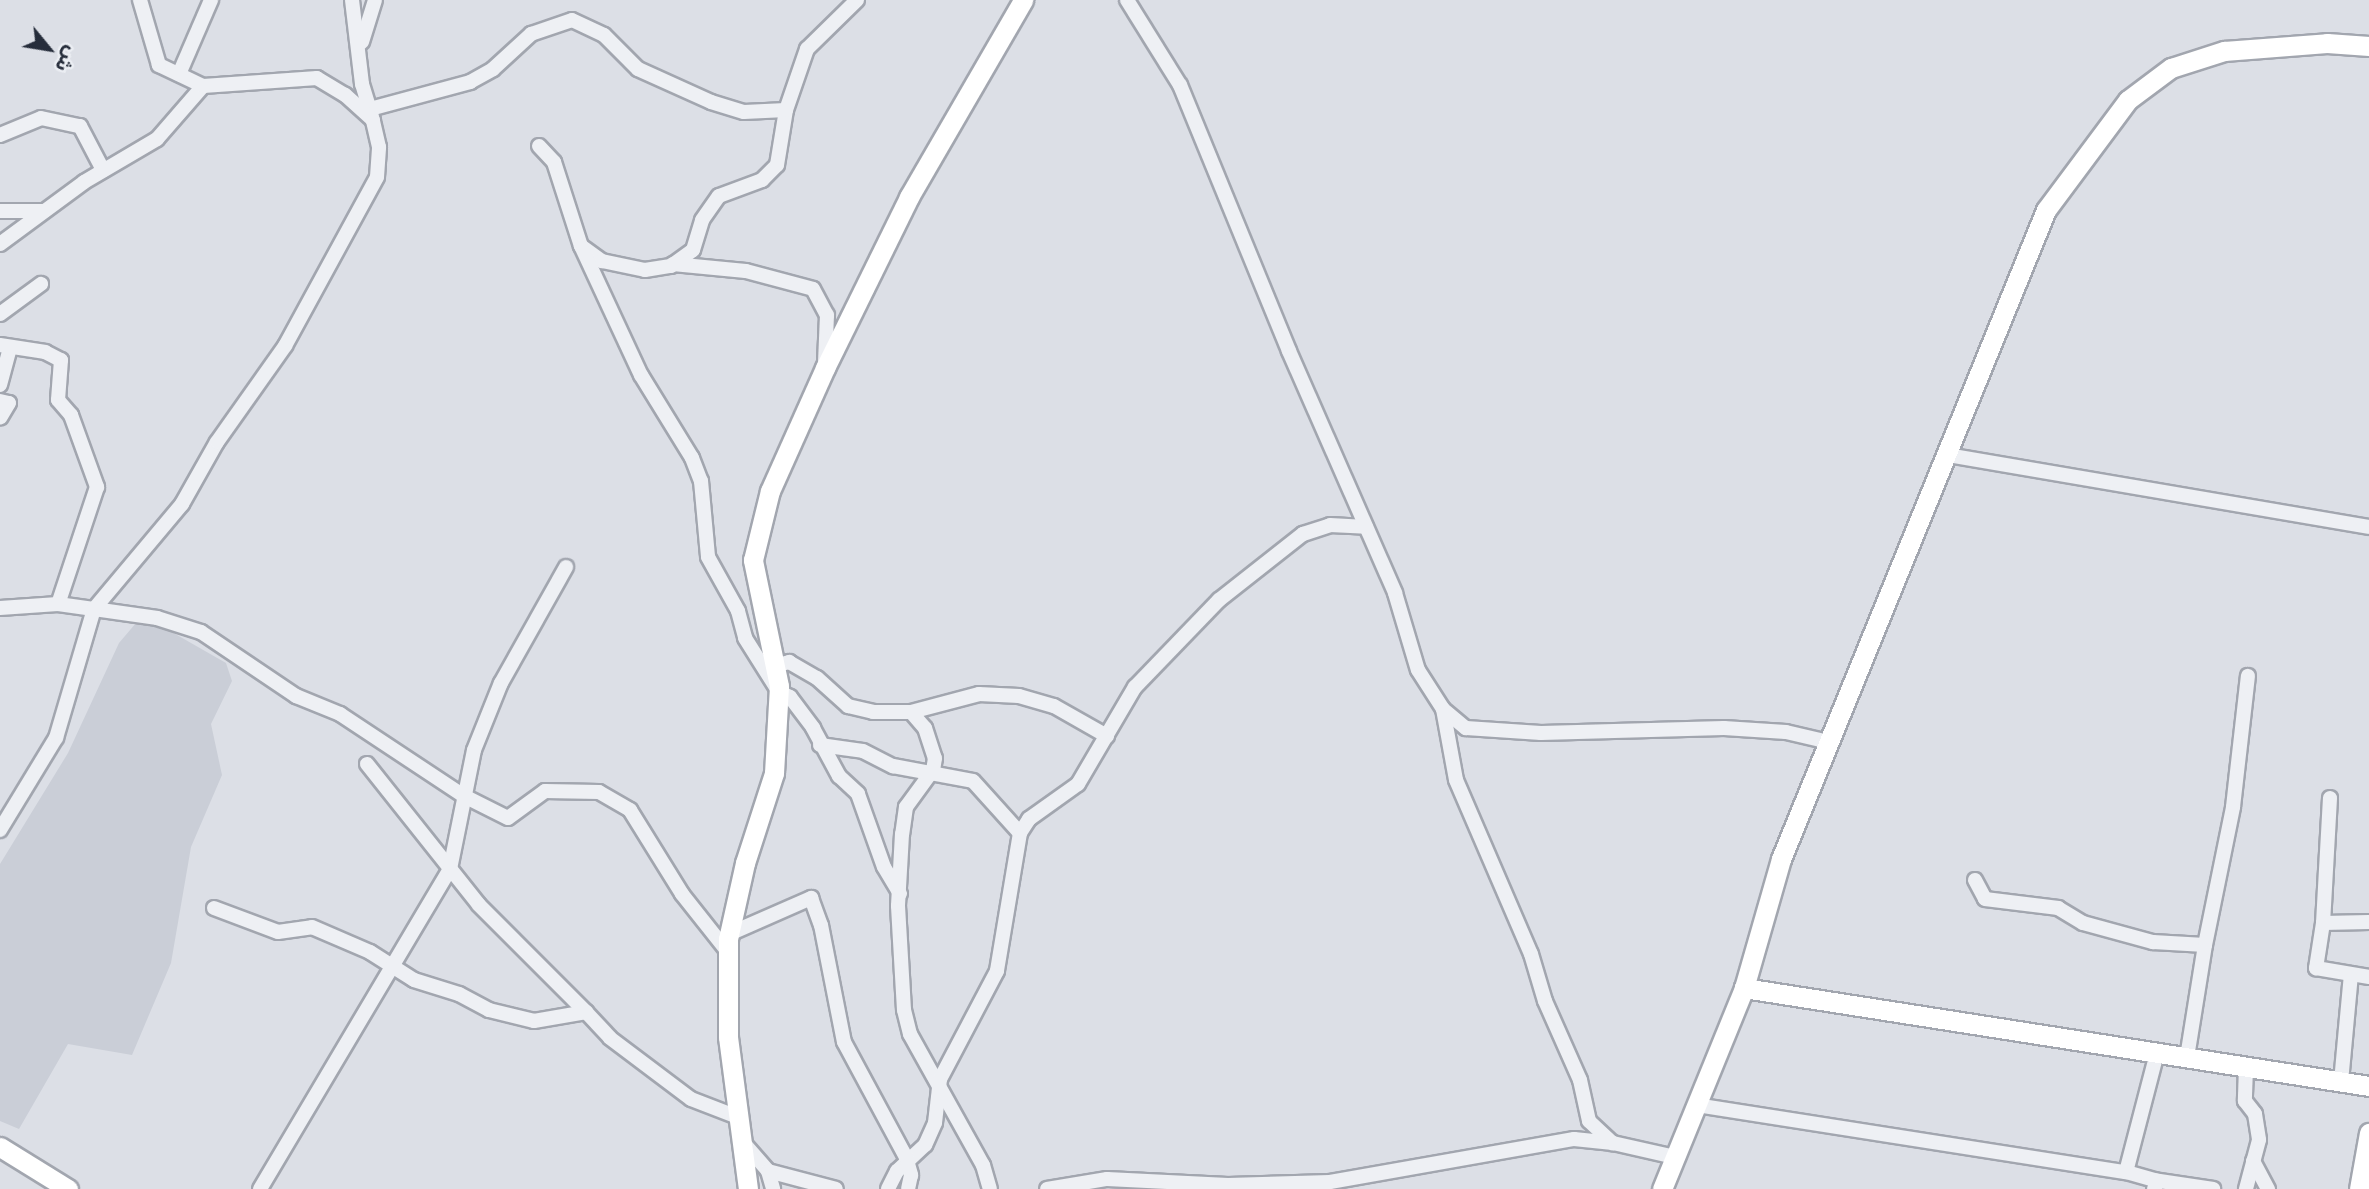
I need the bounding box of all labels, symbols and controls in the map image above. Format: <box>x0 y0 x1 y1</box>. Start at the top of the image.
north arrow <box>14 14 84 84</box>
text: ش <box>51 43 84 77</box>

